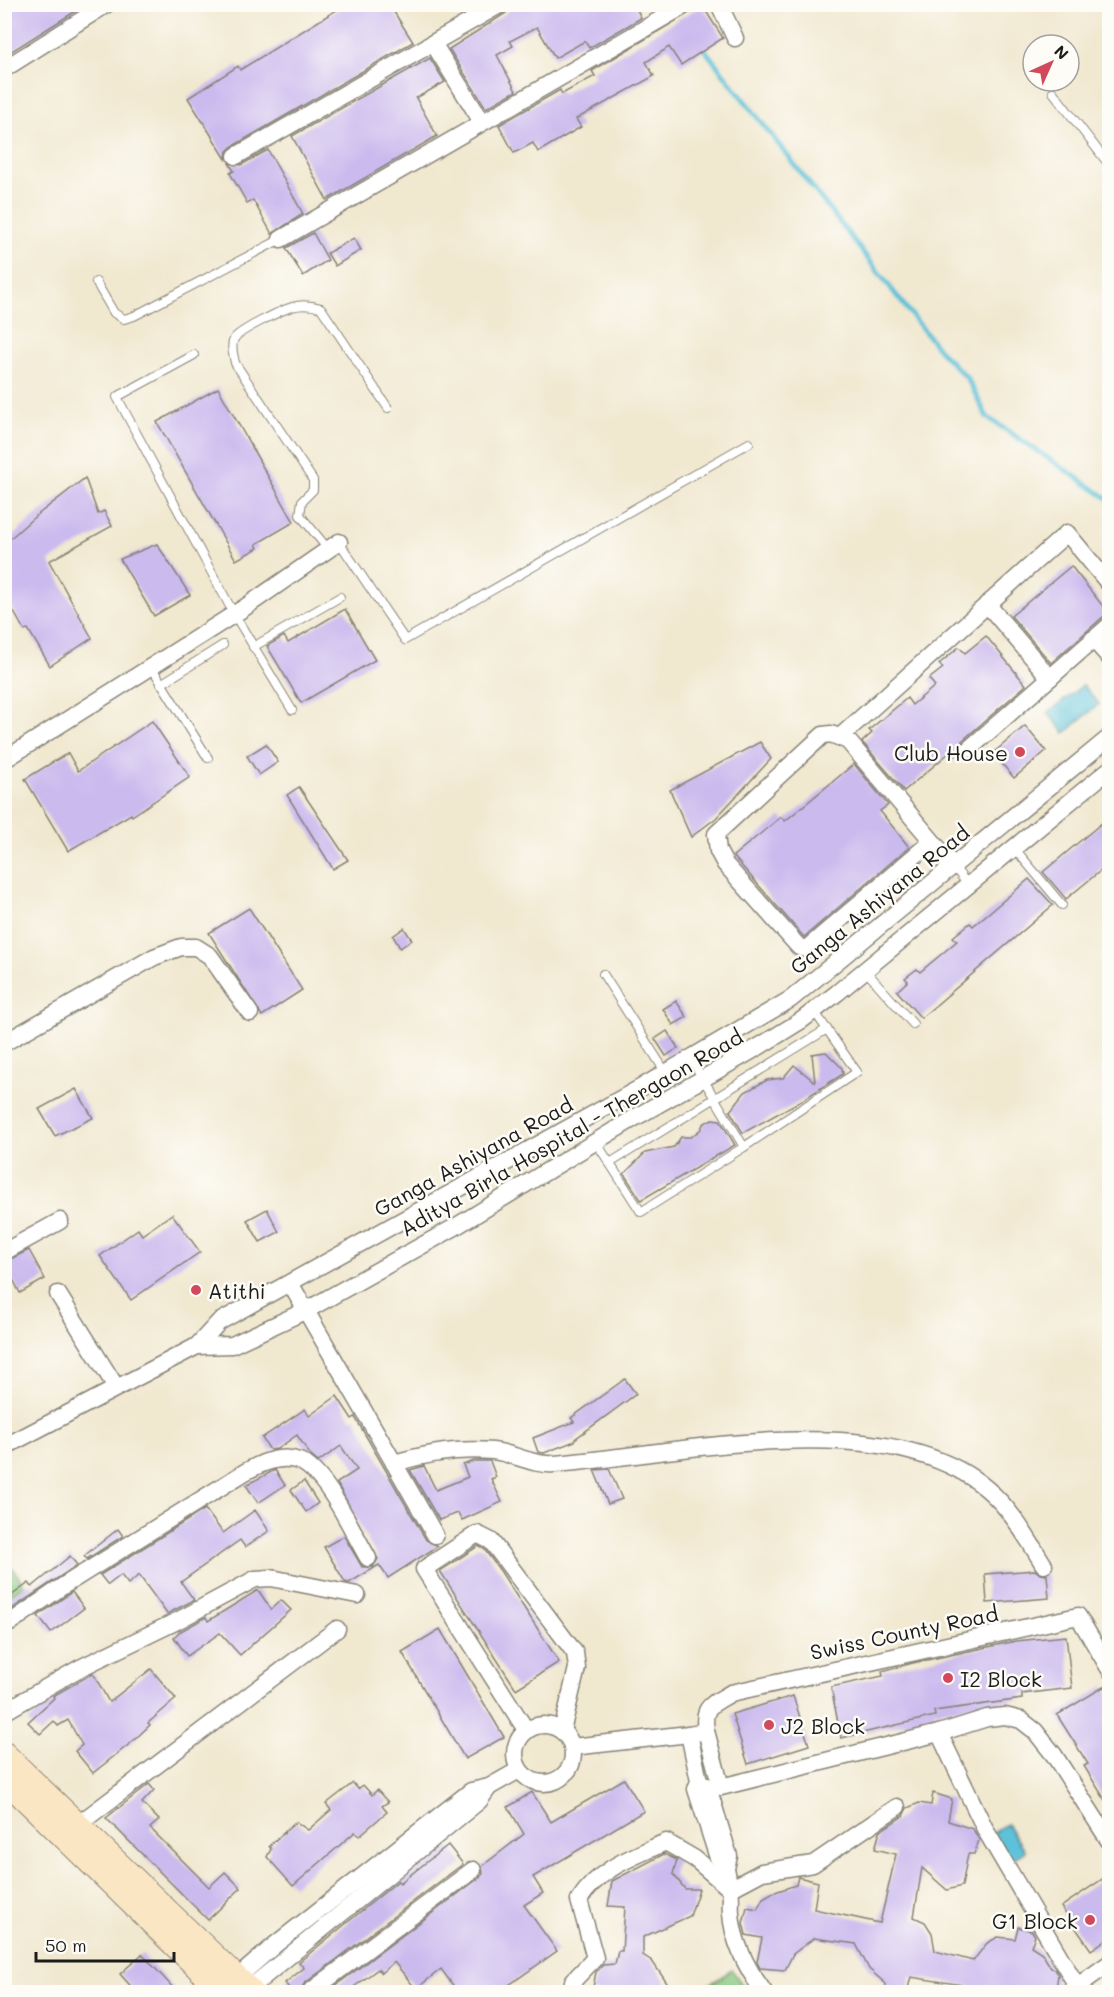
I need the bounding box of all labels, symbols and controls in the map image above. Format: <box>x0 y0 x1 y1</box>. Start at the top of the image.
north arrow <box>1021 33 1081 93</box>
text: N <box>1050 40 1074 64</box>
place label: Club House <box>894 739 1008 766</box>
marker: Club House <box>1013 745 1027 759</box>
street label: Ganga Ashiyana Road <box>784 818 974 980</box>
street label: Aditya Birla Hospital - Thergaon Road <box>395 1022 747 1242</box>
street label: Ganga Ashiyana Road <box>369 1090 577 1222</box>
place label: Atithi <box>208 1277 266 1304</box>
marker: Atithi <box>189 1283 203 1297</box>
street label: Swiss County Road <box>808 1599 1000 1665</box>
place label: I2 Block <box>960 1665 1042 1692</box>
marker: I2 Block <box>941 1671 955 1685</box>
place label: J2 Block <box>781 1712 865 1739</box>
marker: J2 Block <box>762 1718 776 1732</box>
place label: G1 Block <box>992 1907 1078 1934</box>
marker: G1 Block <box>1083 1913 1097 1927</box>
scale bar <box>36 1925 174 1963</box>
text: 50 m <box>45 1933 87 1957</box>

